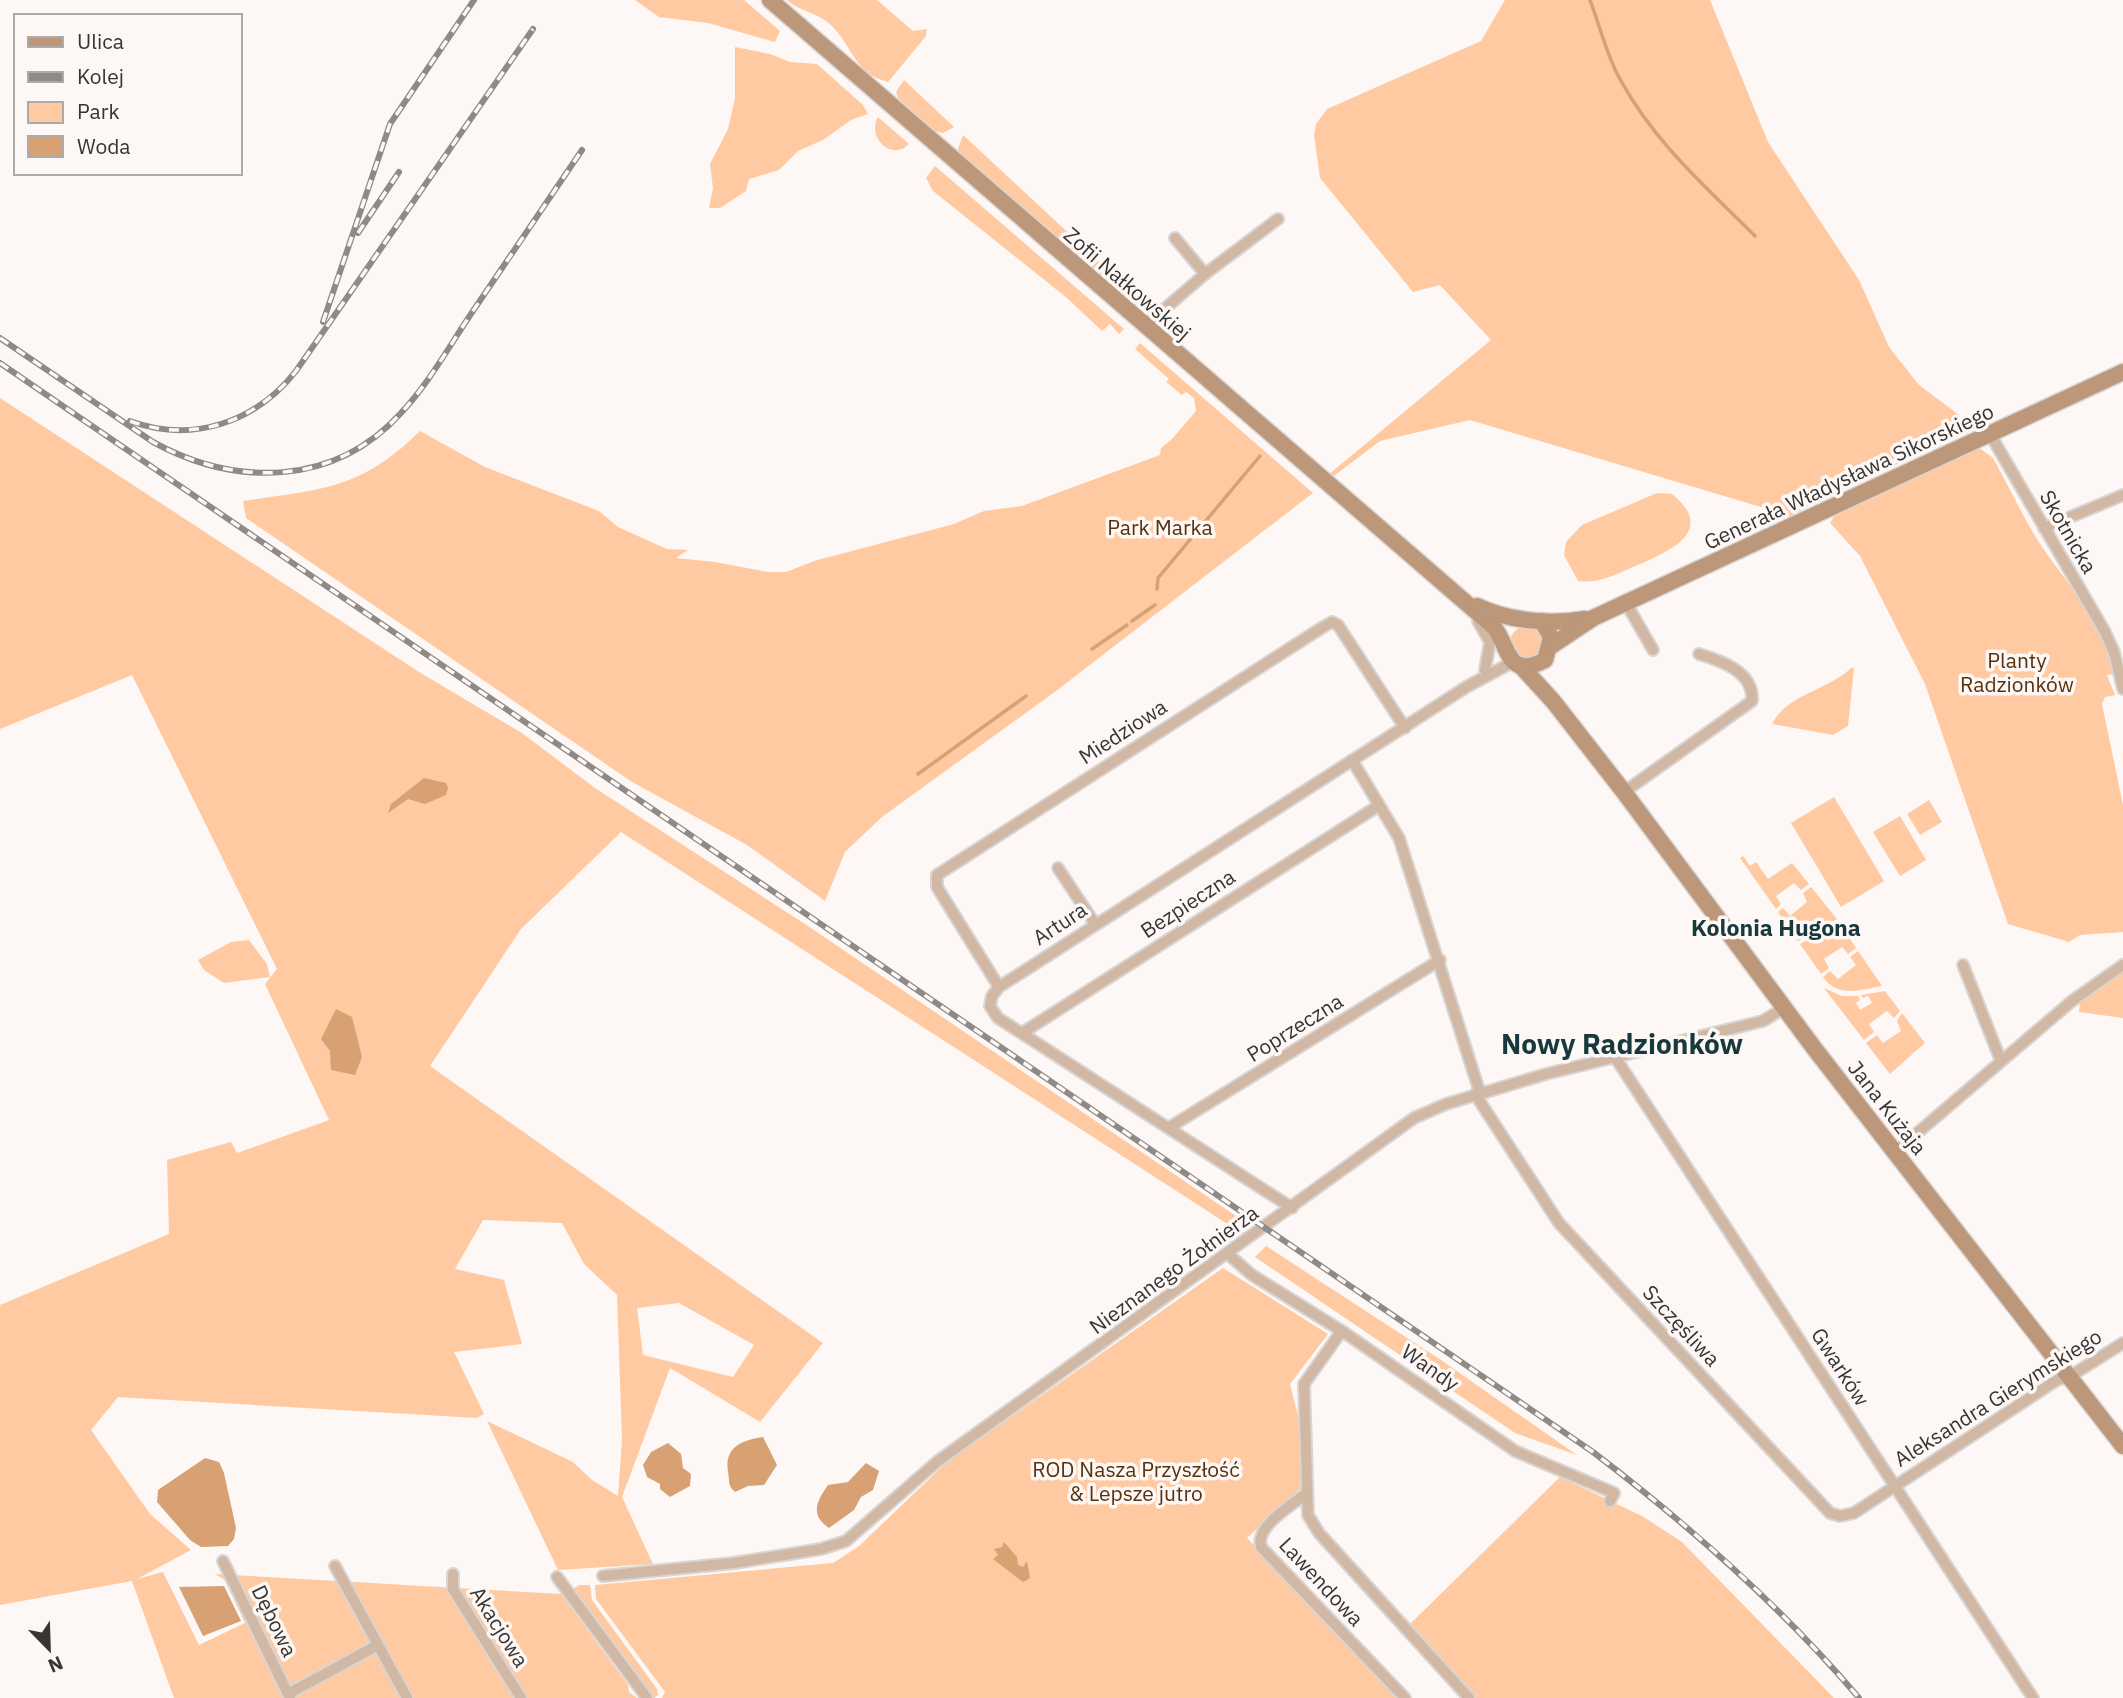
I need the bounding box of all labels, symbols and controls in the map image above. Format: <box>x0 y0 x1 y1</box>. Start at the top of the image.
legend <box>14 14 242 175</box>
text: Ulica <box>77 27 124 55</box>
text: Kolej <box>77 62 124 90</box>
text: Park <box>77 97 120 125</box>
text: Woda <box>77 132 131 160</box>
street label: Zofii Nałkowskiej <box>1058 220 1197 346</box>
street label: Generała Władysława Sikorskiego <box>1699 397 1998 556</box>
street label: Skotnicka <box>2034 485 2104 578</box>
park label: Park Marka <box>1107 513 1213 541</box>
park label: Planty Radzionków <box>1960 646 2074 698</box>
street label: Miedziowa <box>1073 692 1172 770</box>
street label: Bezpieczna <box>1135 862 1240 944</box>
street label: Artura <box>1027 895 1092 951</box>
district label: Kolonia Hugona <box>1691 912 1861 942</box>
street label: Poprzeczna <box>1241 987 1348 1068</box>
district label: Nowy Radzionków <box>1501 1025 1743 1062</box>
street label: Jana Kużaja <box>1842 1054 1933 1160</box>
street label: Nieznanego Żołnierza <box>1083 1198 1264 1340</box>
street label: Szczęśliwa <box>1637 1279 1727 1372</box>
street label: Gwarków <box>1805 1322 1877 1411</box>
street label: Aleksandra Gierymskiego <box>1888 1322 2107 1473</box>
street label: Wandy <box>1396 1337 1465 1397</box>
park label: ROD Nasza Przyszłość & Lepsze jutro <box>1032 1455 1240 1507</box>
street label: Lawendowa <box>1273 1531 1370 1632</box>
street label: Dębowa <box>246 1580 304 1661</box>
street label: Akacjowa <box>464 1581 536 1672</box>
north arrow <box>14 1614 84 1684</box>
text: N <box>45 1651 67 1678</box>

